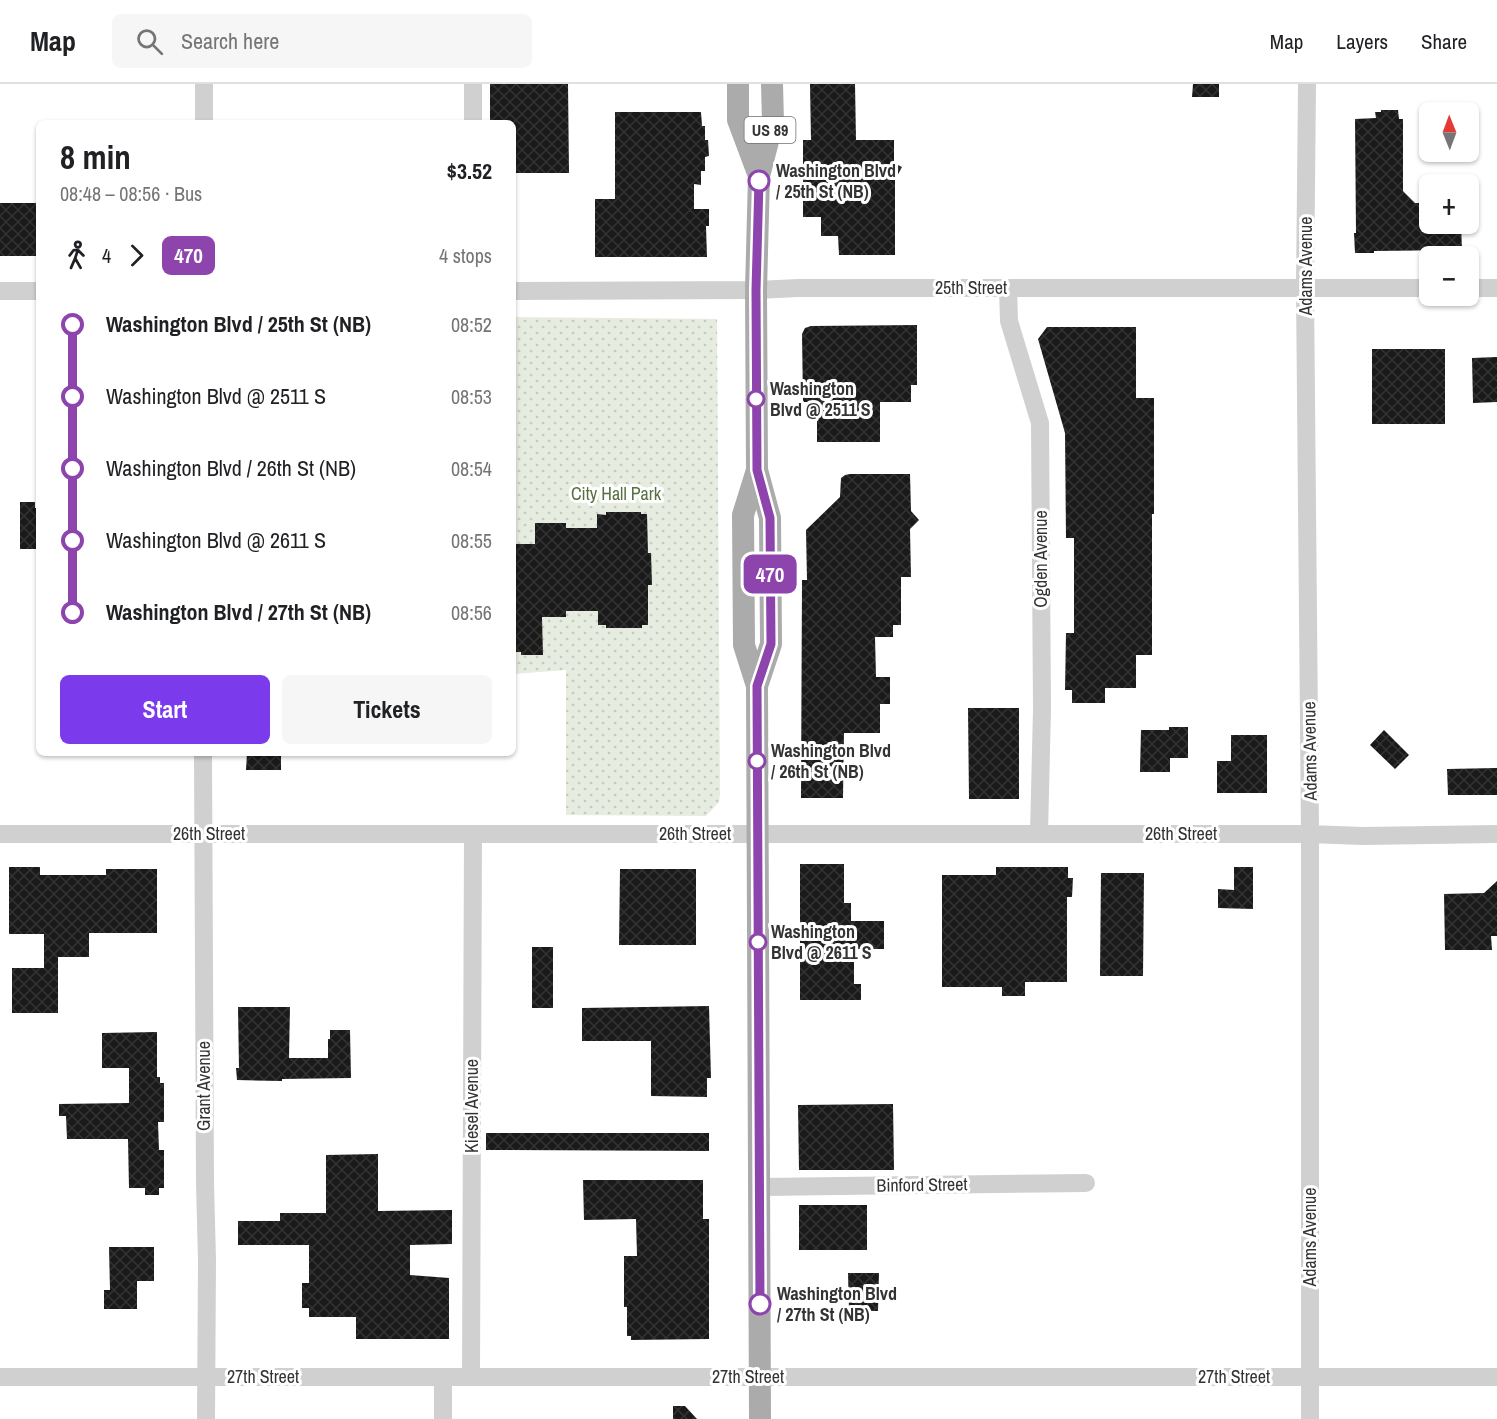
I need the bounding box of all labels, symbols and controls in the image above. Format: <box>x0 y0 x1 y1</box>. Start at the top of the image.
search box <box>112 14 532 68</box>
text: Map <box>30 22 76 60</box>
icon: search <box>133 25 166 58</box>
text: Search here <box>181 26 279 56</box>
text: Map <box>1270 27 1303 56</box>
text: Layers <box>1336 27 1388 56</box>
text: Share <box>1421 27 1467 56</box>
north arrow <box>1419 102 1479 162</box>
map controls <box>1419 102 1479 306</box>
road number: US 89 <box>744 117 796 143</box>
text: 8 min <box>60 135 131 179</box>
text: $3.52 <box>447 156 492 186</box>
place label: Washington Blvd / 25th St (NB) <box>776 158 896 204</box>
marker: Washington Blvd / 25th St (NB) <box>748 170 770 192</box>
button: + <box>1419 174 1479 234</box>
text: 08:48 – 08:56 · Bus <box>60 180 202 207</box>
street label: Adams Avenue <box>1293 216 1318 317</box>
icon: walk <box>60 239 93 272</box>
icon: forward <box>120 239 153 272</box>
text: 470 <box>174 241 203 270</box>
text: 4 <box>102 242 111 269</box>
text: 4 stops <box>439 242 492 269</box>
button: − <box>1419 246 1479 306</box>
street label: 25th Street <box>935 275 1007 300</box>
text: Washington Blvd / 25th St (NB) <box>106 309 371 339</box>
text: 08:52 <box>451 311 492 338</box>
place label: Washington Blvd @ 2511 S <box>770 376 871 422</box>
text: Washington Blvd @ 2511 S <box>106 381 326 411</box>
text: 08:53 <box>451 383 492 410</box>
marker: Washington Blvd @ 2511 S <box>747 390 765 408</box>
text: Washington Blvd / 26th St (NB) <box>106 453 356 483</box>
text: 08:54 <box>451 455 492 482</box>
park label: City Hall Park <box>571 481 662 506</box>
street label: Ogden Avenue <box>1028 510 1053 608</box>
text: Washington Blvd @ 2611 S <box>106 525 326 555</box>
text: 08:55 <box>451 527 492 554</box>
line badge: 470 <box>736 554 804 594</box>
text: 470 <box>756 560 784 589</box>
text: Washington Blvd / 27th St (NB) <box>106 597 371 627</box>
text: 08:56 <box>451 599 492 626</box>
button: Start <box>60 675 270 744</box>
button: Tickets <box>282 675 492 744</box>
street label: Adams Avenue <box>1296 701 1323 802</box>
place label: Washington Blvd / 26th St (NB) <box>771 738 891 784</box>
marker: Washington Blvd / 26th St (NB) <box>748 752 766 770</box>
street label: 26th Street <box>173 821 245 846</box>
street label: 26th Street <box>659 821 731 846</box>
street label: 26th Street <box>1145 821 1217 846</box>
place label: Washington Blvd @ 2611 S <box>771 919 872 965</box>
marker: Washington Blvd @ 2611 S <box>749 933 767 951</box>
street label: Grant Avenue <box>191 1041 216 1131</box>
street label: Kiesel Avenue <box>459 1059 484 1153</box>
street label: Binford Street <box>876 1171 968 1198</box>
street label: Adams Avenue <box>1297 1187 1322 1288</box>
place label: Washington Blvd / 27th St (NB) <box>777 1281 897 1327</box>
marker: Washington Blvd / 27th St (NB) <box>749 1293 771 1315</box>
street label: 27th Street <box>227 1364 299 1389</box>
street label: 27th Street <box>712 1364 784 1389</box>
street label: 27th Street <box>1198 1364 1270 1389</box>

